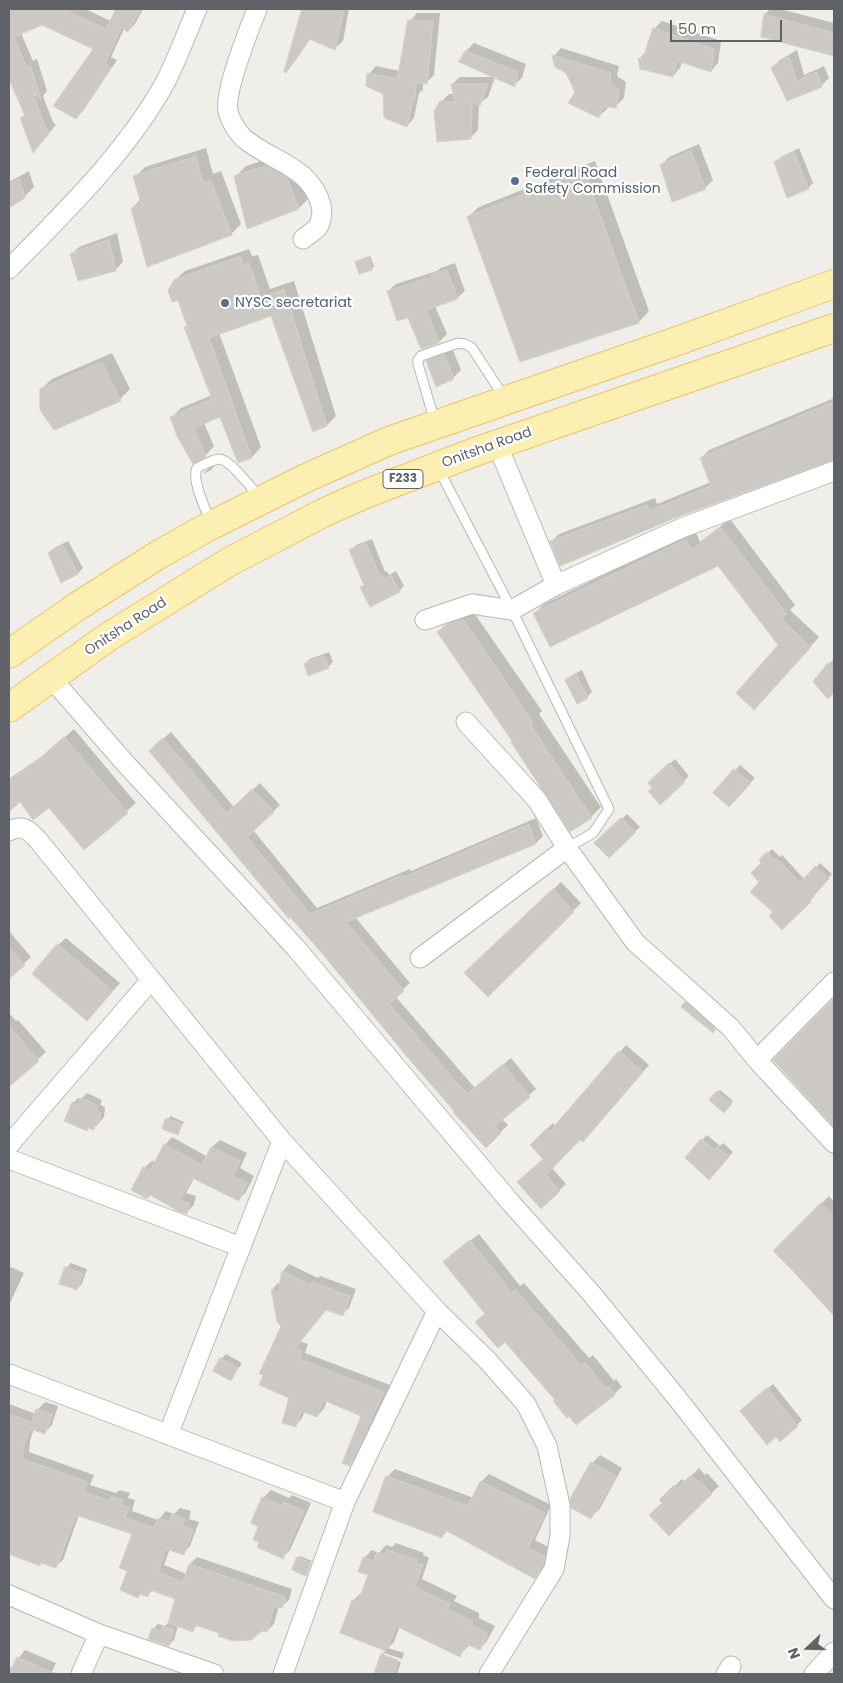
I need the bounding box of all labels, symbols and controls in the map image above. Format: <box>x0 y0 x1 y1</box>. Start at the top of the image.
scale bar <box>673 10 786 42</box>
text: 50 m <box>678 18 716 39</box>
place label: Federal Road Safety Commission <box>525 165 661 198</box>
marker: Federal Road Safety Commission <box>509 175 521 187</box>
place label: NYSC secretariat <box>235 295 352 311</box>
marker: NYSC secretariat <box>219 297 231 309</box>
street label: Onitsha Road <box>440 424 534 472</box>
road number: F233 <box>383 469 423 488</box>
street label: Onitsha Road <box>82 594 170 660</box>
north arrow <box>783 1623 833 1673</box>
text: N <box>783 1645 805 1662</box>

